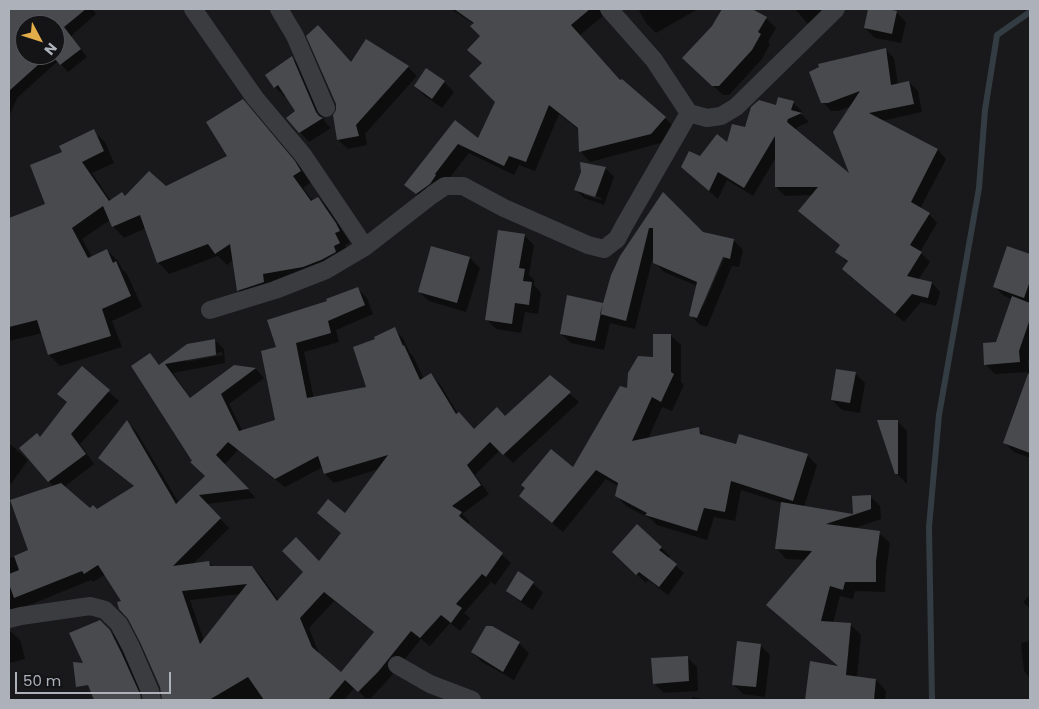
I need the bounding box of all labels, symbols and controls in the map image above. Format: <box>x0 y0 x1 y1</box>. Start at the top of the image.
north arrow <box>15 15 65 65</box>
text: N <box>40 39 62 59</box>
scale bar <box>18 662 174 694</box>
text: 50 m <box>23 670 61 691</box>

